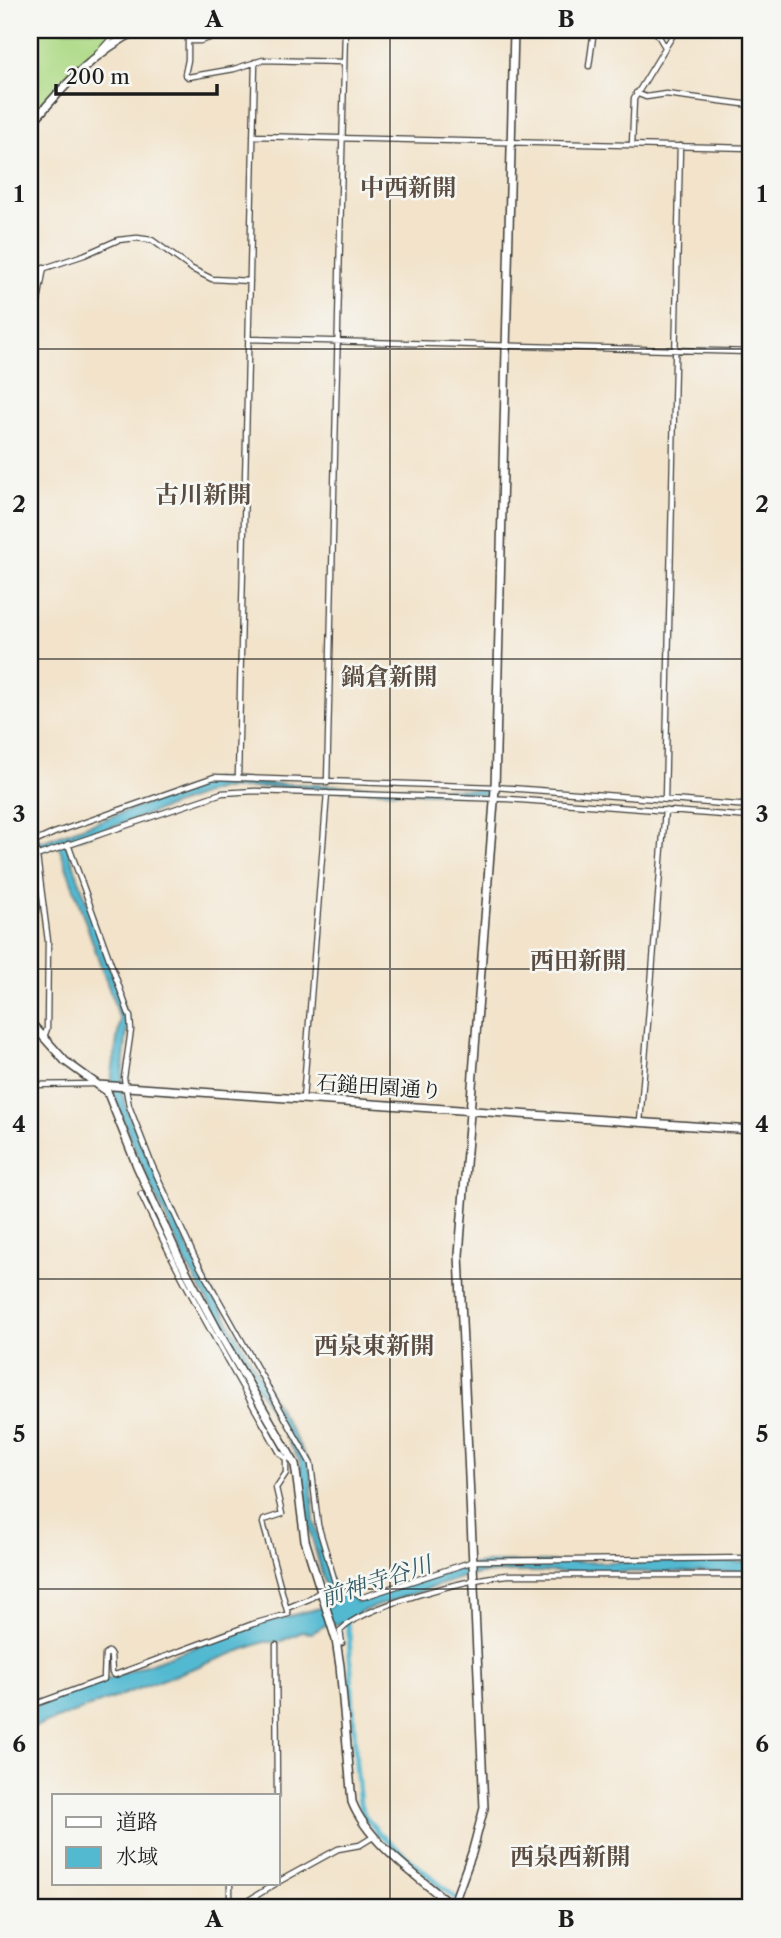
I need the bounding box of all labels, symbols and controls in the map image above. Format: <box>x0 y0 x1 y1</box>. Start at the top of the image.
text: A <box>204 5 224 33</box>
text: B <box>557 5 575 33</box>
scale bar <box>56 52 217 96</box>
text: 200 m <box>66 64 130 89</box>
district label: 中西新開 <box>360 173 456 202</box>
text: 1 <box>14 180 25 208</box>
text: 1 <box>757 180 768 208</box>
district label: 古川新開 <box>155 480 251 509</box>
text: 2 <box>12 490 26 518</box>
text: 2 <box>755 490 769 518</box>
district label: 鍋倉新開 <box>341 662 437 691</box>
text: 3 <box>13 800 26 828</box>
text: 3 <box>756 800 769 828</box>
district label: 西田新開 <box>530 946 626 975</box>
street label: 石鎚田園通り <box>315 1070 443 1103</box>
text: 4 <box>12 1110 26 1138</box>
text: 4 <box>755 1110 769 1138</box>
district label: 西泉東新開 <box>314 1331 434 1360</box>
text: 5 <box>13 1420 25 1448</box>
text: 5 <box>756 1420 768 1448</box>
water label: 前神寺谷川 <box>317 1549 438 1612</box>
text: 6 <box>12 1730 26 1758</box>
text: 6 <box>755 1730 769 1758</box>
legend <box>52 1794 280 1885</box>
text: 道路 <box>116 1809 158 1834</box>
district label: 西泉西新開 <box>510 1842 630 1871</box>
text: 水域 <box>116 1844 158 1869</box>
text: A <box>204 1905 224 1933</box>
text: B <box>557 1905 575 1933</box>

